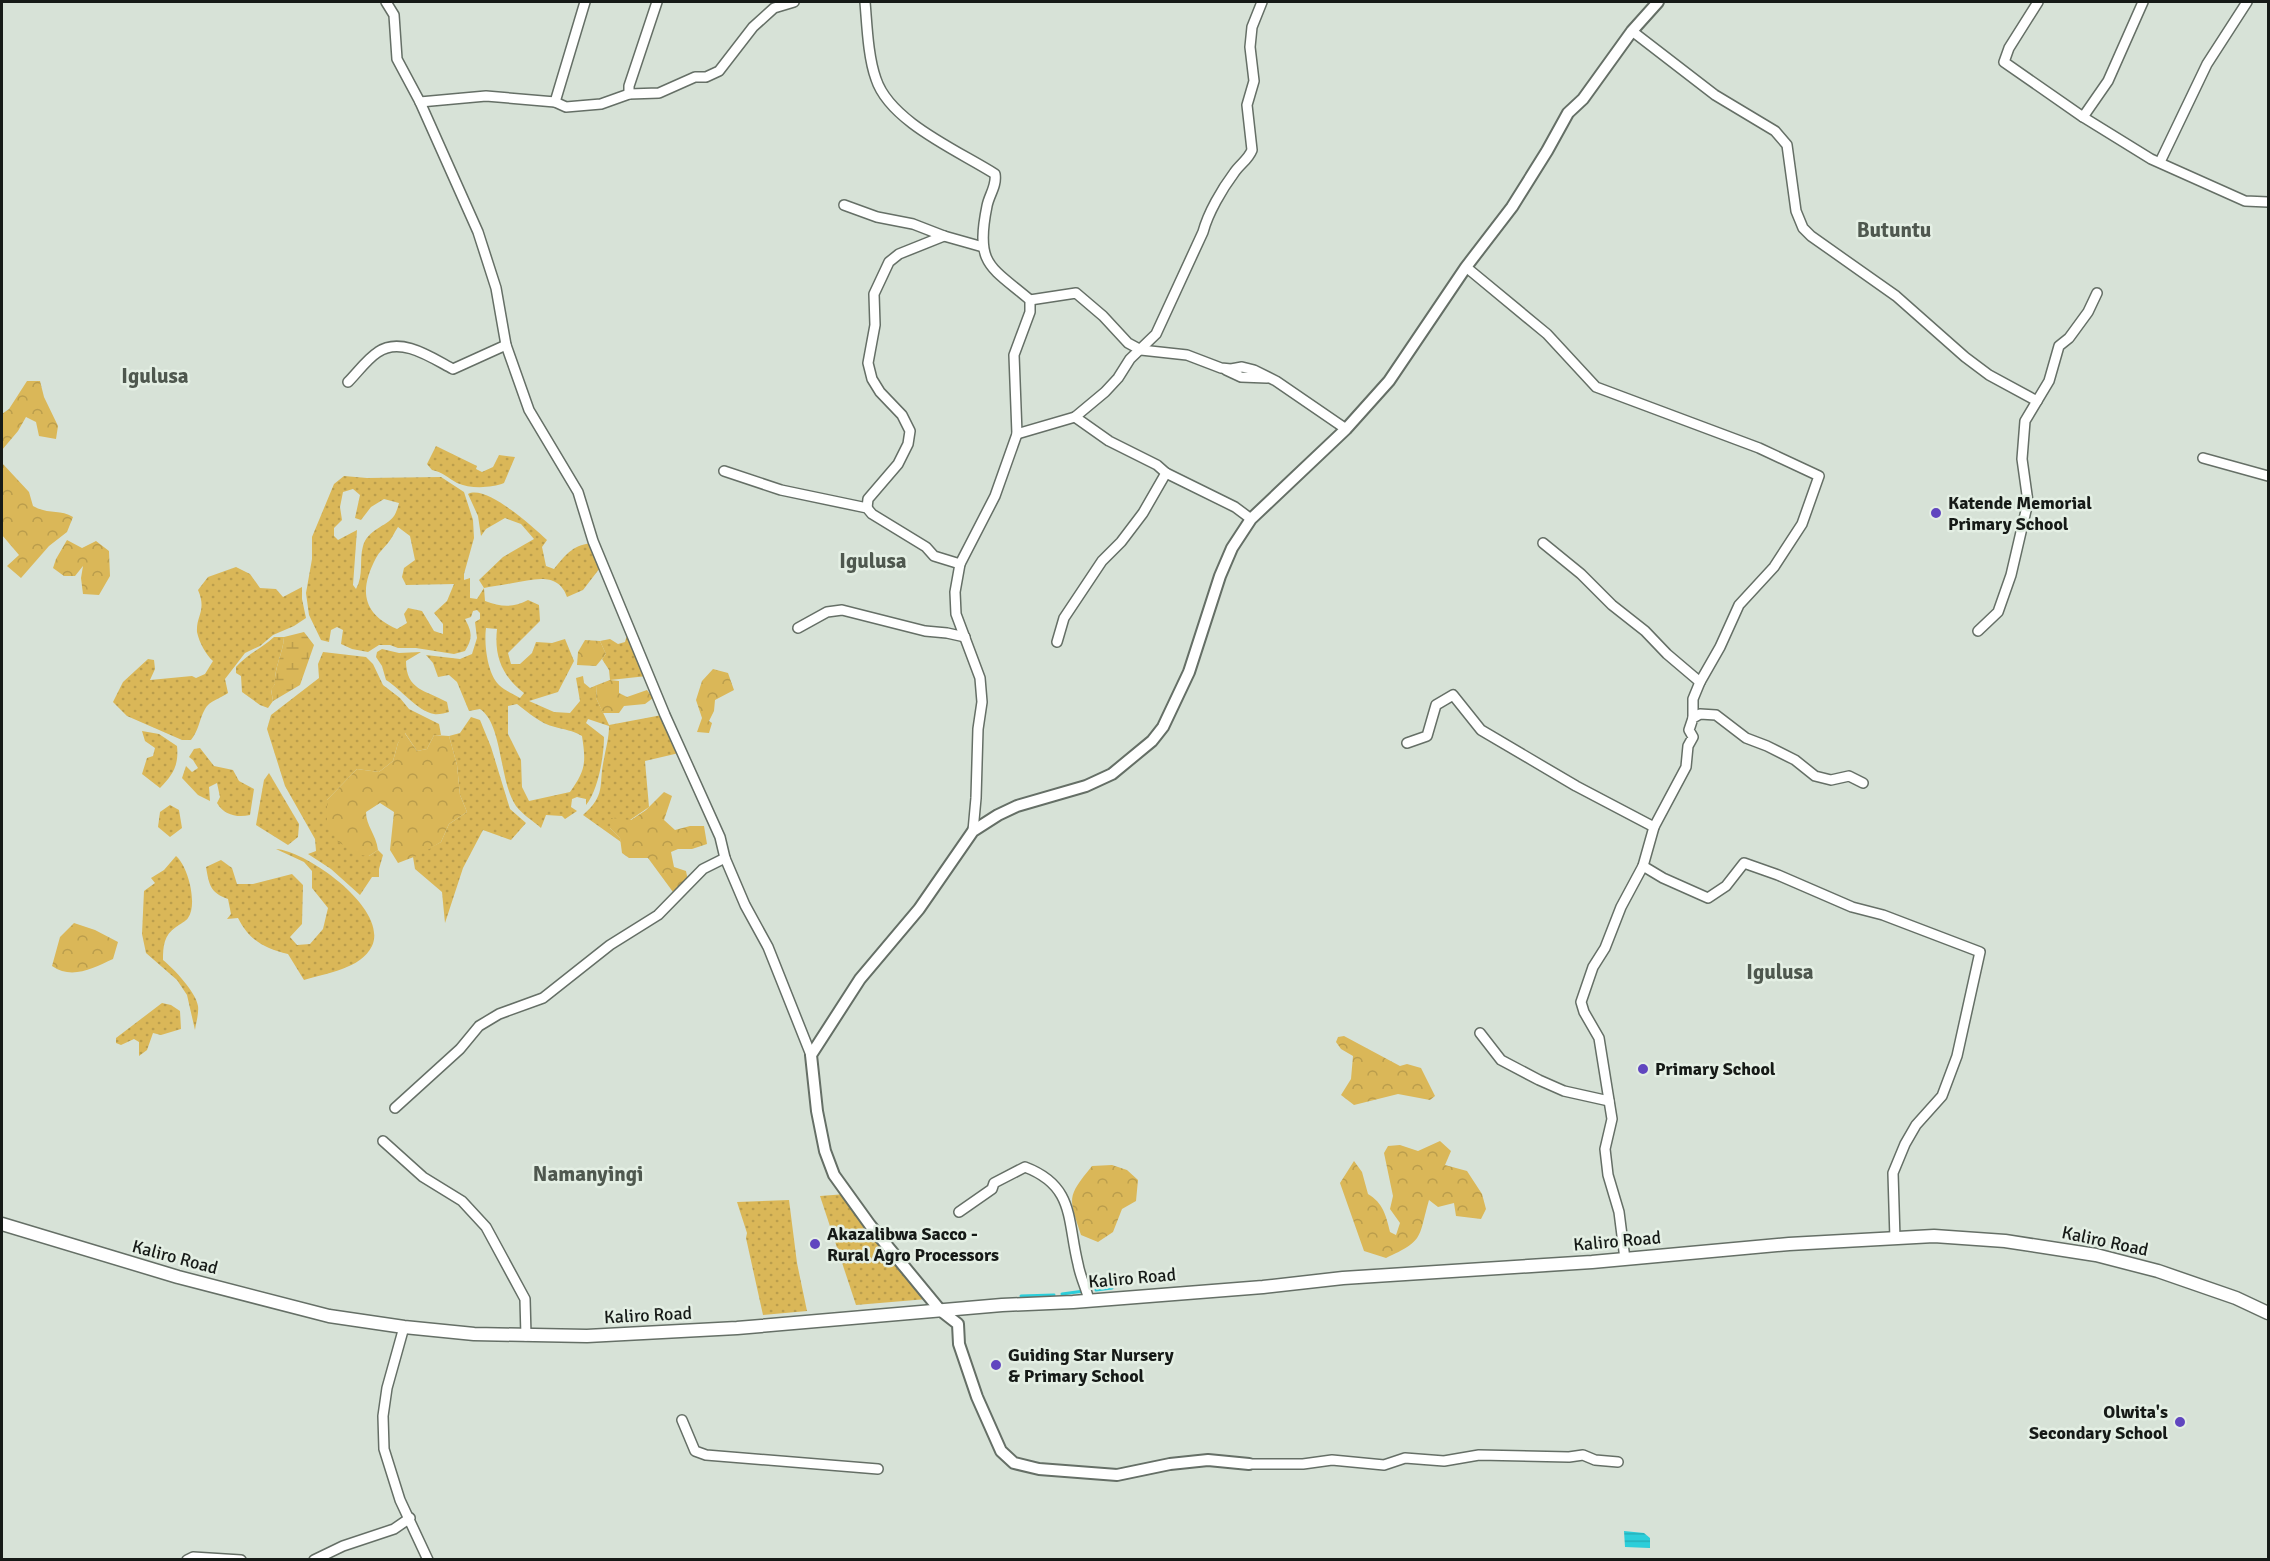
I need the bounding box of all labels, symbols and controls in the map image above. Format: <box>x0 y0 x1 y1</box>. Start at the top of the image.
district label: Butuntu <box>1857 217 1931 243</box>
district label: Igulusa <box>121 363 189 389</box>
place label: Katende Memorial Primary School <box>1948 492 2092 535</box>
marker: Katende Memorial Primary School <box>1929 506 1943 520</box>
district label: Igulusa <box>839 548 907 574</box>
district label: Igulusa <box>1746 959 1814 985</box>
place label: Primary School <box>1655 1058 1776 1080</box>
marker: Primary School <box>1636 1062 1650 1076</box>
district label: Namanyingi <box>533 1161 643 1187</box>
street label: Kaliro Road <box>2060 1221 2150 1261</box>
place label: Akazalibwa Sacco - Rural Agro Processors <box>827 1223 999 1266</box>
street label: Kaliro Road <box>1572 1226 1662 1256</box>
street label: Kaliro Road <box>130 1235 220 1279</box>
marker: Akazalibwa Sacco - Rural Agro Processors <box>808 1237 822 1251</box>
street label: Kaliro Road <box>1087 1263 1177 1293</box>
street label: Kaliro Road <box>603 1302 693 1328</box>
place label: Guiding Star Nursery & Primary School <box>1008 1344 1174 1387</box>
marker: Guiding Star Nursery & Primary School <box>989 1358 1003 1372</box>
place label: Olwita's Secondary School <box>2029 1401 2168 1444</box>
marker: Olwita's Secondary School <box>2173 1415 2187 1429</box>

